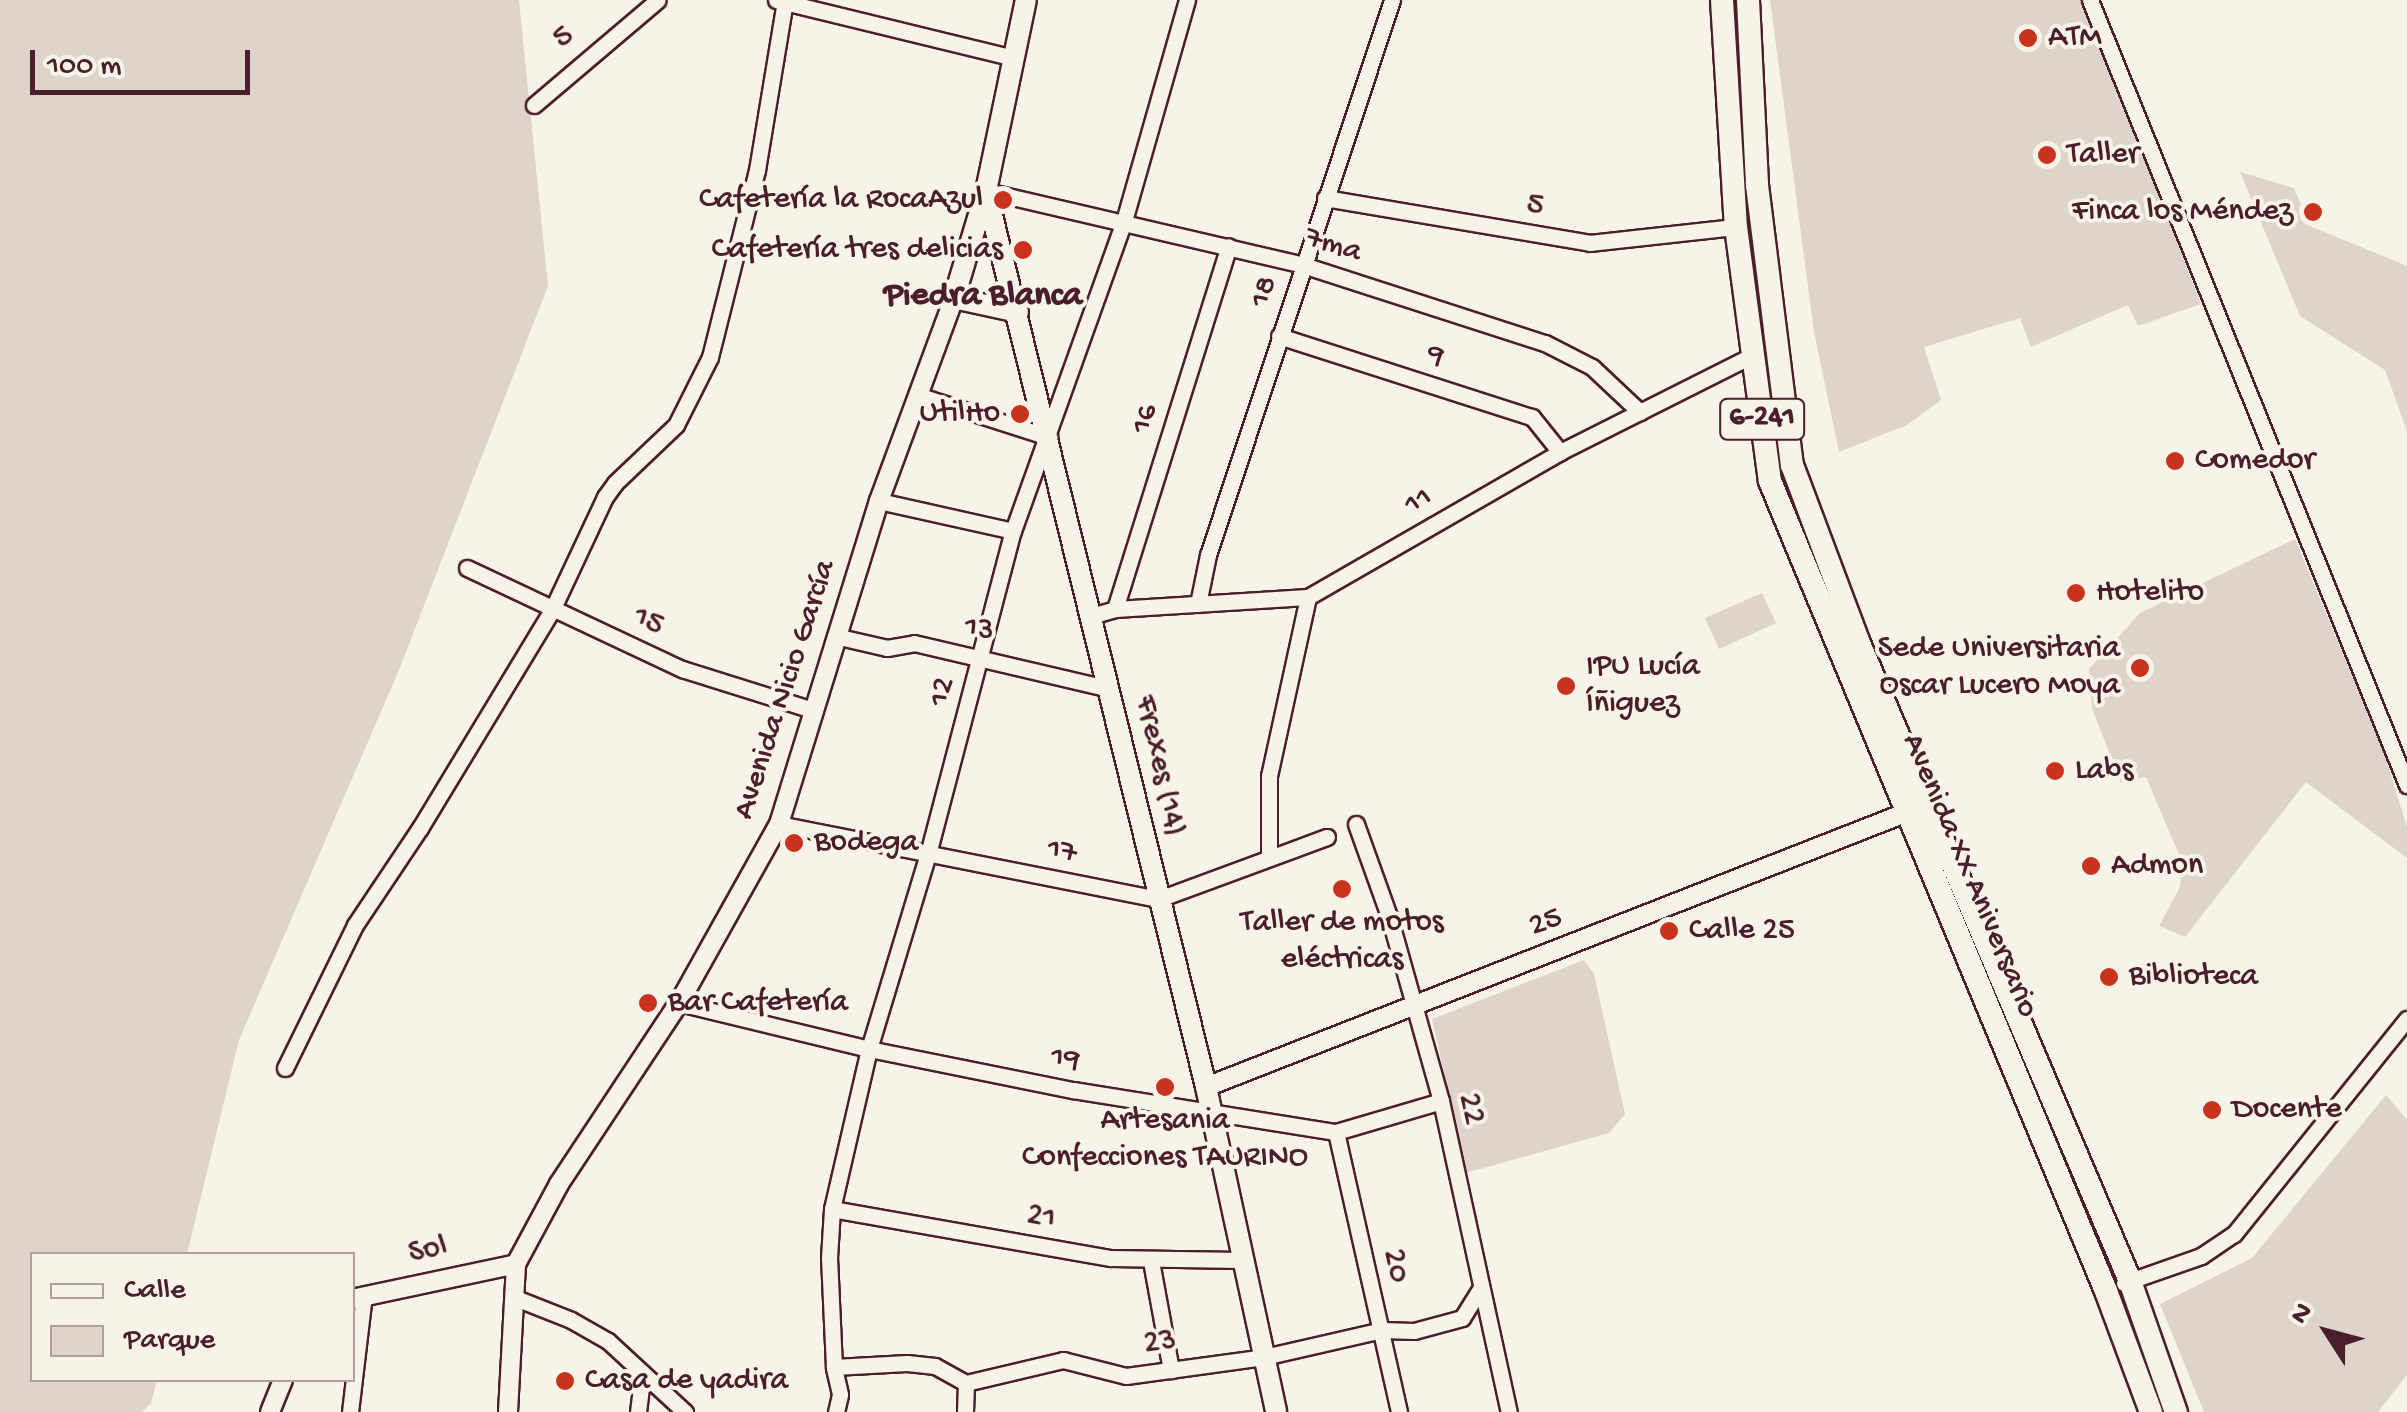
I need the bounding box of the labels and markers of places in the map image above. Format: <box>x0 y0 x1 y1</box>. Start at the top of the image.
place label: ATM <box>2048 19 2101 57</box>
marker: ATM <box>2017 27 2039 49</box>
place label: Taller <box>2067 136 2139 174</box>
marker: Taller <box>2036 144 2058 166</box>
place label: Cafetería la RocaAzul <box>699 181 983 219</box>
marker: Cafetería la RocaAzul <box>992 189 1014 211</box>
place label: Finca los Méndez <box>2072 193 2293 231</box>
marker: Finca los Méndez <box>2302 201 2324 223</box>
place label: Cafetería tres delicias <box>712 231 1003 269</box>
marker: Cafetería tres delicias <box>1012 239 1034 261</box>
place label: UtilHo <box>920 395 1000 433</box>
marker: UtilHo <box>1009 403 1031 425</box>
place label: Comedor <box>2195 442 2315 480</box>
marker: Comedor <box>2164 450 2186 472</box>
place label: Hotelito <box>2096 574 2204 612</box>
marker: Hotelito <box>2065 582 2087 604</box>
place label: Sede Universitaria Oscar Lucero Moya <box>1878 631 2120 706</box>
place label: IPU Lucía Íñiguez <box>1586 649 1700 724</box>
marker: Sede Universitaria Oscar Lucero Moya <box>2129 657 2151 679</box>
marker: IPU Lucía Íñiguez <box>1555 675 1577 697</box>
place label: Labs <box>2075 752 2133 790</box>
marker: Labs <box>2044 760 2066 782</box>
place label: Bodega <box>814 824 918 862</box>
marker: Bodega <box>783 832 805 854</box>
place label: Admon <box>2111 847 2203 885</box>
marker: Admon <box>2080 855 2102 877</box>
marker: Taller de motos eléctricas <box>1331 878 1353 900</box>
place label: Taller de motos eléctricas <box>1240 905 1444 980</box>
place label: Calle 25 <box>1689 912 1795 950</box>
marker: Calle 25 <box>1658 920 1680 942</box>
place label: Biblioteca <box>2129 958 2258 996</box>
marker: Biblioteca <box>2098 966 2120 988</box>
place label: Bar Cafetería <box>668 984 848 1022</box>
marker: Bar Cafetería <box>637 992 659 1014</box>
marker: Artesania Confecciones TAURINO <box>1154 1076 1176 1098</box>
place label: Docente <box>2232 1091 2342 1129</box>
marker: Docente <box>2201 1099 2223 1121</box>
place label: Artesania Confecciones TAURINO <box>1022 1103 1308 1178</box>
place label: Casa de yadira <box>585 1362 788 1400</box>
marker: Casa de yadira <box>554 1370 576 1392</box>

